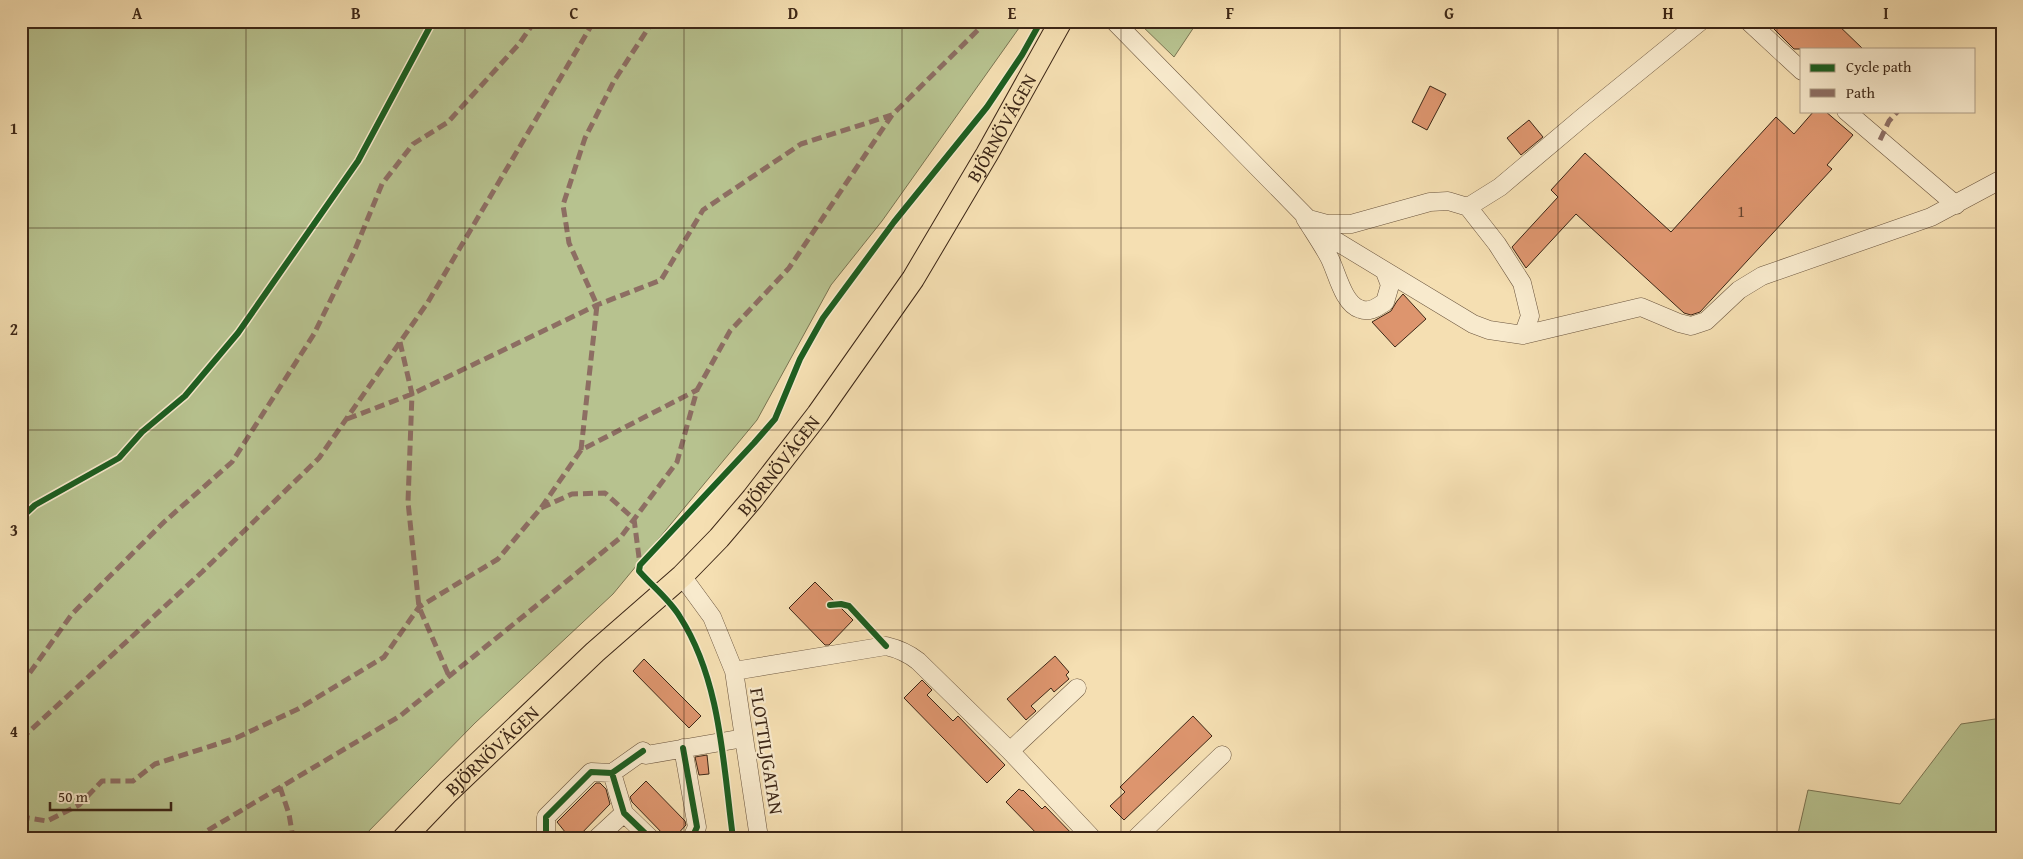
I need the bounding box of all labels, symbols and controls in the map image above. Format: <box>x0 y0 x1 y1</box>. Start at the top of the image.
text: A <box>132 1 143 25</box>
text: B <box>351 1 361 25</box>
text: C <box>569 1 579 25</box>
text: D <box>788 1 798 25</box>
text: E <box>1008 1 1017 25</box>
text: F <box>1226 1 1234 25</box>
text: G <box>1444 1 1454 25</box>
text: H <box>1662 1 1674 25</box>
text: I <box>1883 1 1889 25</box>
legend <box>1800 48 1976 112</box>
text: Cycle path <box>1846 56 1912 77</box>
street label: BJÖRNÖVÄGEN <box>959 69 1043 187</box>
text: Path <box>1846 82 1875 103</box>
text: 1 <box>10 116 18 140</box>
house number: 1 <box>1737 199 1745 223</box>
text: 2 <box>10 317 18 341</box>
street label: BJÖRNÖVÄGEN <box>730 409 826 522</box>
text: 3 <box>10 518 18 542</box>
street label: FLOTTILJGATAN <box>743 686 791 816</box>
street label: BJÖRNÖVÄGEN <box>438 699 545 802</box>
text: 4 <box>10 719 18 743</box>
scale bar <box>50 779 171 811</box>
text: 50 m <box>58 786 89 807</box>

